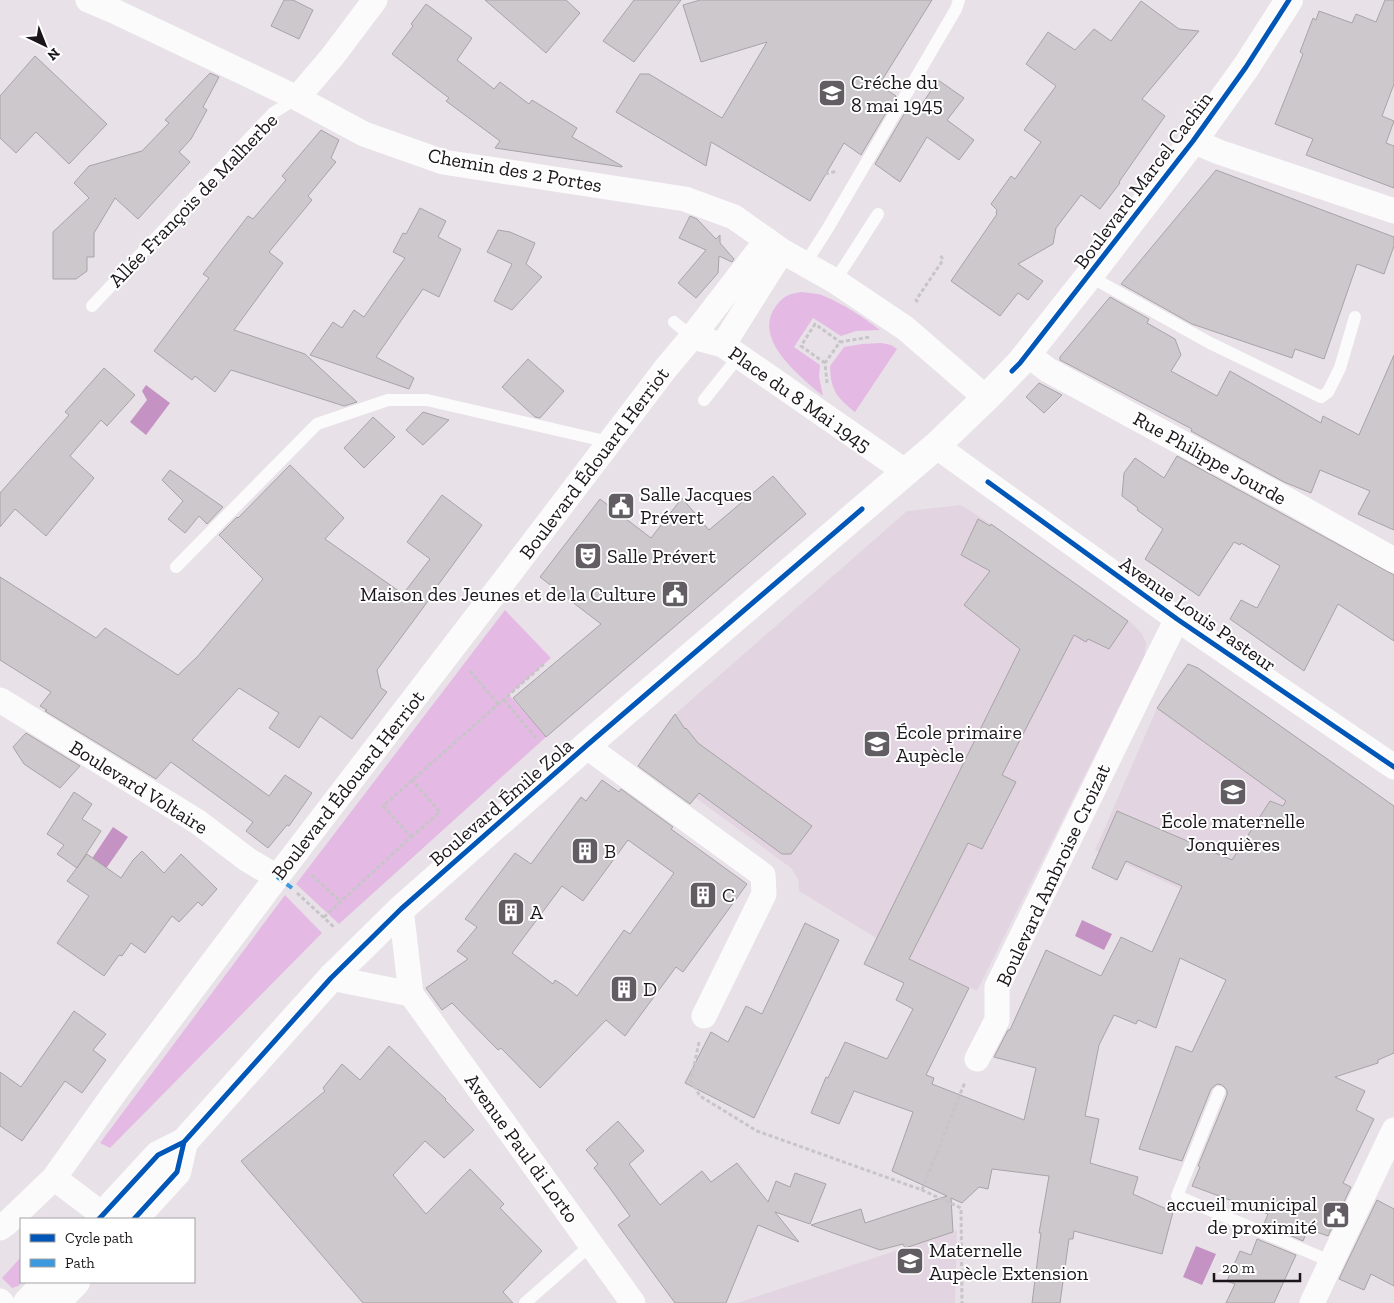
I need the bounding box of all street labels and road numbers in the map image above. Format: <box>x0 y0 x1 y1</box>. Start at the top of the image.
street label: Boulevard Marcel Cachin <box>1068 86 1218 273</box>
street label: Allée François de Malherbe <box>104 108 282 292</box>
street label: Chemin des 2 Portes <box>426 143 604 197</box>
street label: Place du 8 Mai 1945 <box>724 341 876 457</box>
street label: Boulevard Édouard Herriot <box>514 362 674 564</box>
street label: Rue Philippe Jourde <box>1129 406 1291 510</box>
street label: Avenue Louis Pasteur <box>1115 551 1281 677</box>
street label: Boulevard Édouard Herriot <box>267 685 430 884</box>
street label: Boulevard Émile Zola <box>424 733 578 871</box>
street label: Boulevard Voltaire <box>65 735 213 839</box>
street label: Boulevard Ambroise Croizat <box>991 760 1115 990</box>
street label: Avenue Paul di Lorto <box>460 1069 584 1227</box>

